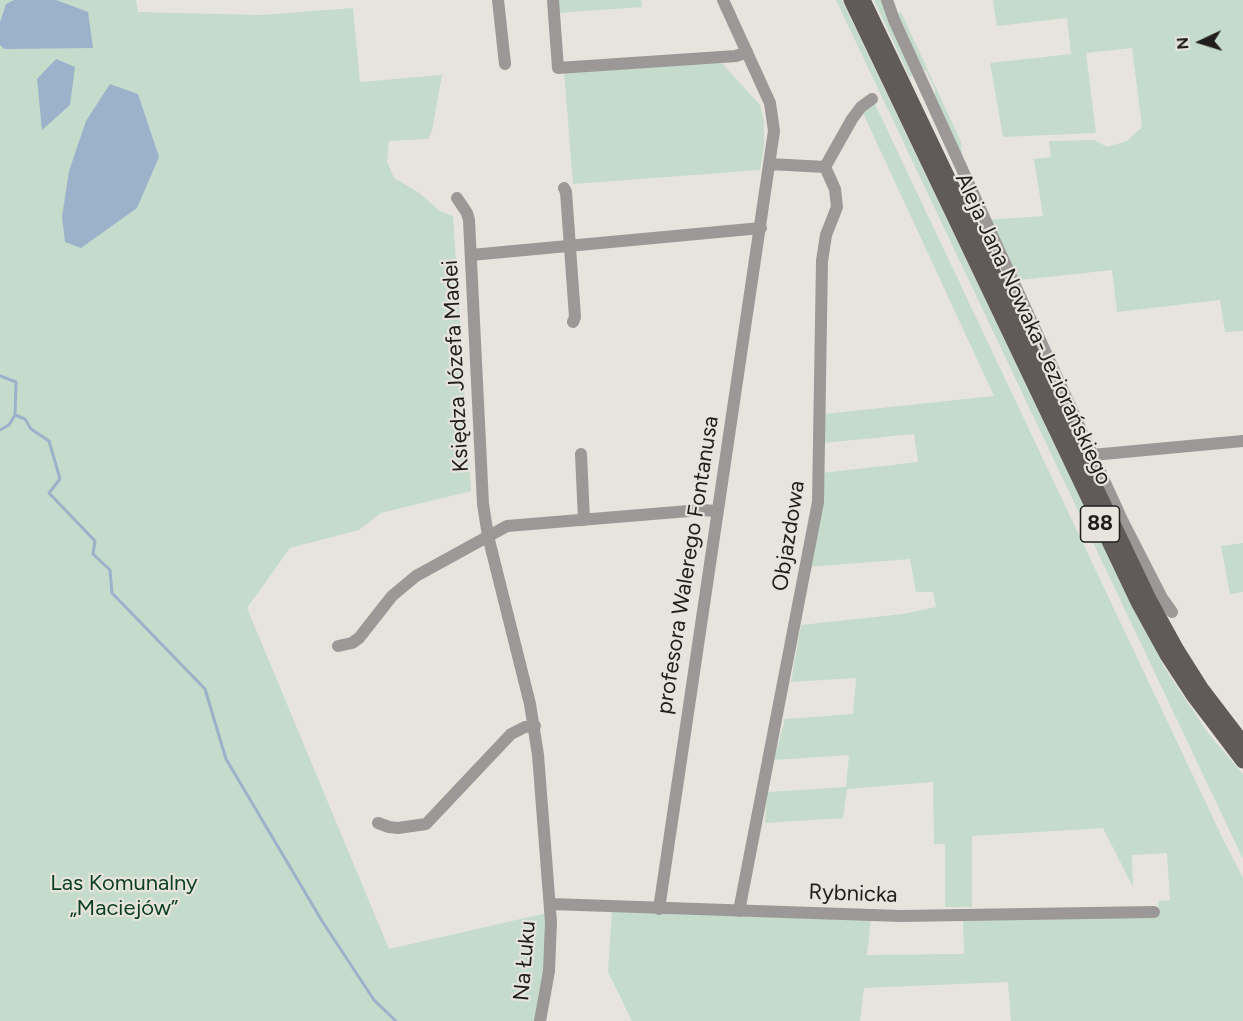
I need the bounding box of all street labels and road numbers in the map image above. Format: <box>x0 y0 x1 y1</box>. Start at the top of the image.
street label: Aleja Jana Nowaka-Jeziorańskiego <box>949 169 1117 489</box>
street label: Księdza Józefa Madei <box>437 259 475 473</box>
street label: profesora Walerego Fontanusa <box>651 414 725 716</box>
street label: Objazdowa <box>767 479 811 593</box>
road number: 88 <box>1080 506 1120 542</box>
street label: Rybnicka <box>808 879 898 909</box>
street label: Na Łuku <box>508 920 542 1002</box>

